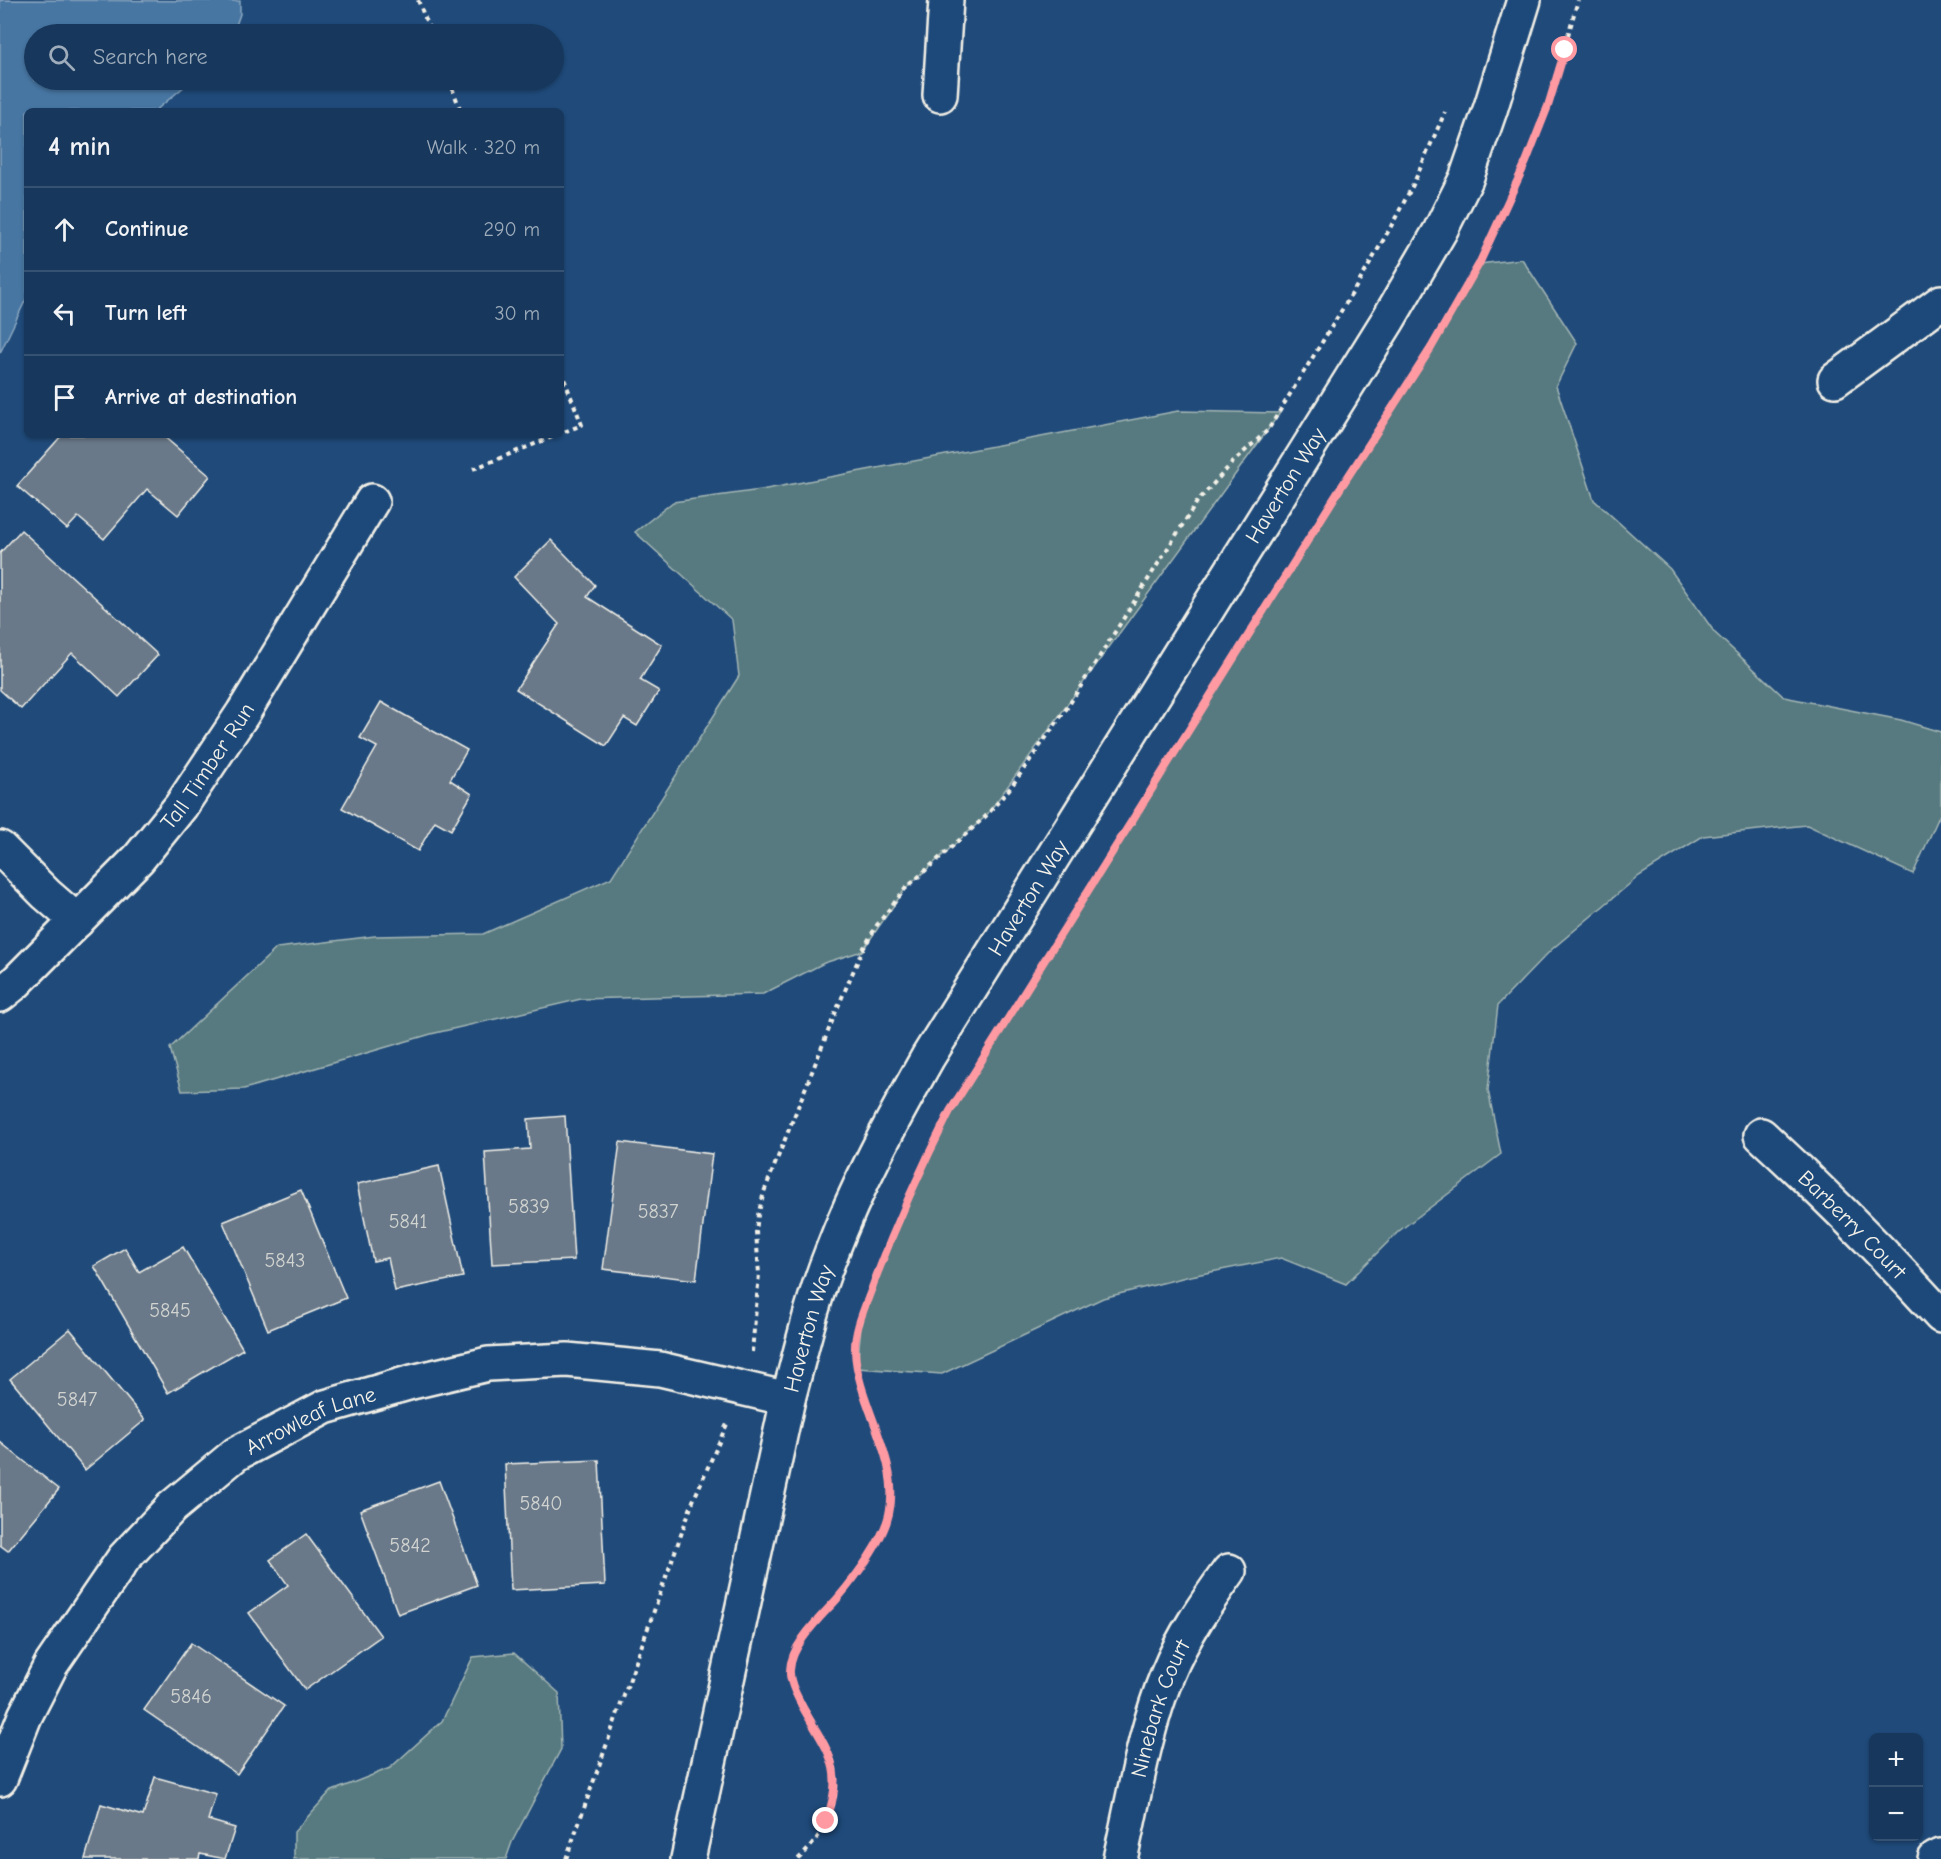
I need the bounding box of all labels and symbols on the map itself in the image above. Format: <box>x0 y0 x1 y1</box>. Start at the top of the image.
route start <box>1551 36 1577 62</box>
street label: Haverton Way <box>1240 423 1332 548</box>
street label: Tall Timber Run <box>155 698 260 835</box>
street label: Haverton Way <box>983 835 1074 961</box>
street label: Barberry Court <box>1793 1165 1912 1285</box>
house number: 5839 <box>508 1195 550 1218</box>
house number: 5837 <box>638 1200 679 1223</box>
house number: 5841 <box>389 1210 427 1233</box>
house number: 5843 <box>265 1249 305 1272</box>
street label: Haverton Way <box>778 1261 840 1395</box>
house number: 5845 <box>149 1299 191 1322</box>
street label: Arrowleaf Lane <box>241 1381 379 1461</box>
house number: 5847 <box>57 1388 98 1411</box>
house number: 5840 <box>520 1492 563 1515</box>
house number: 5842 <box>389 1534 431 1557</box>
street label: Ninebark Court <box>1126 1635 1196 1780</box>
house number: 5846 <box>170 1685 212 1708</box>
route end <box>812 1807 838 1833</box>

